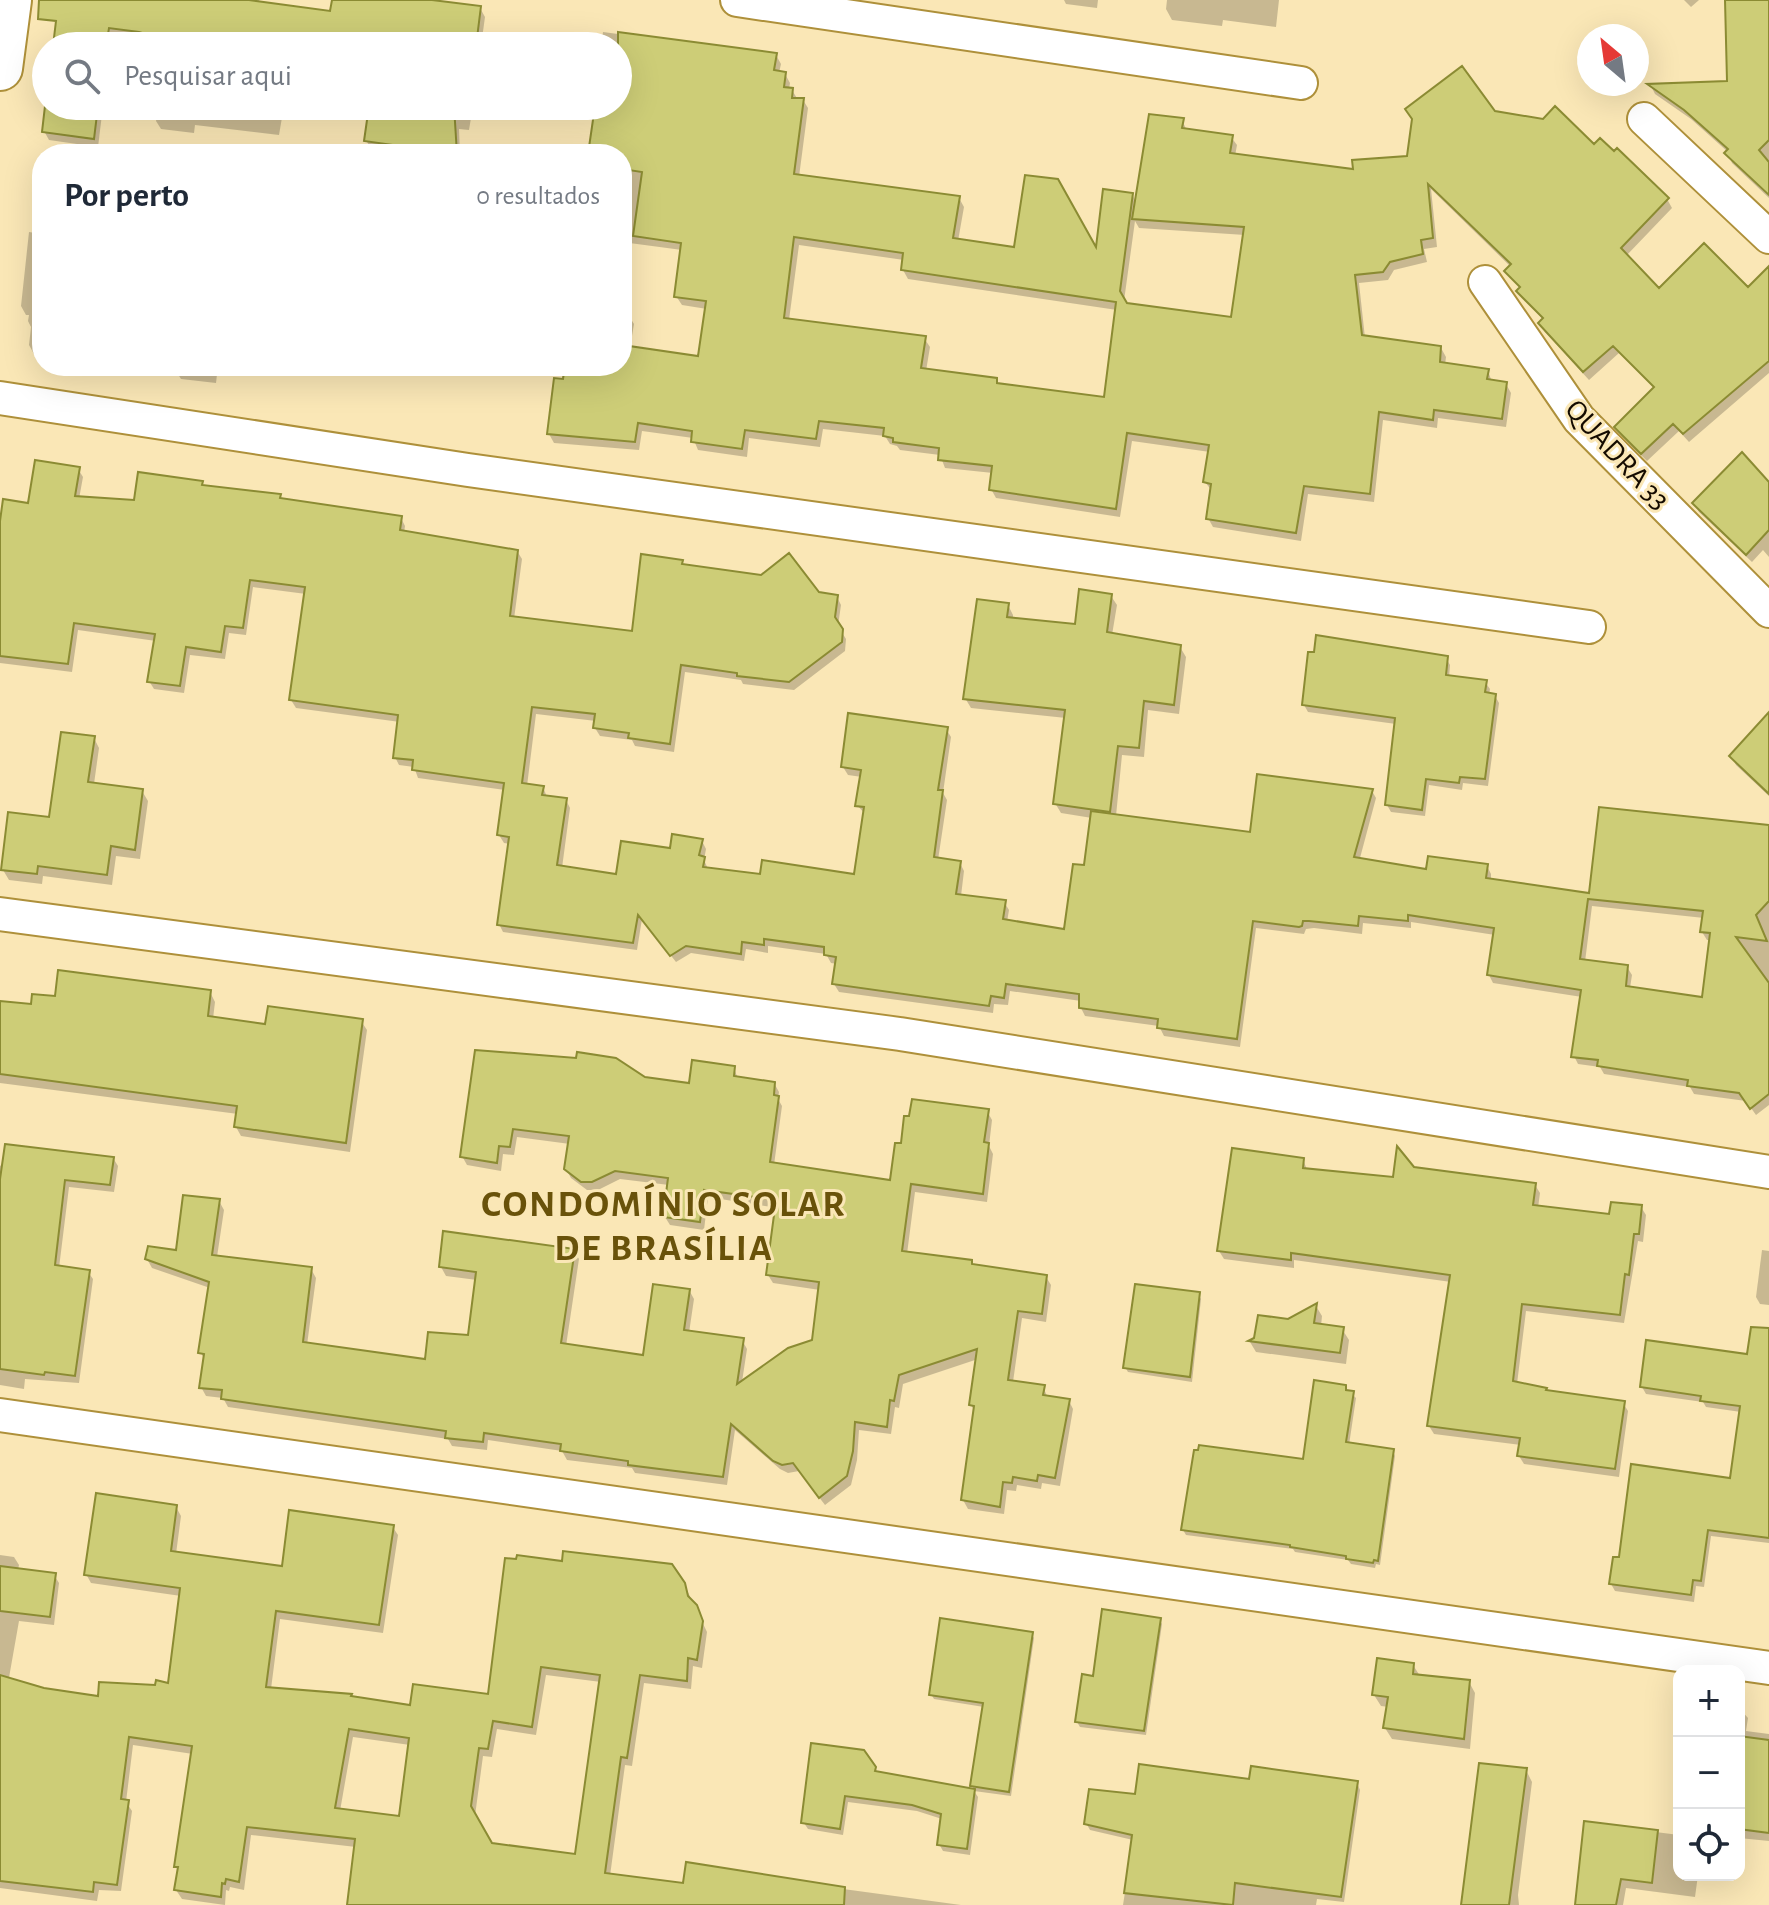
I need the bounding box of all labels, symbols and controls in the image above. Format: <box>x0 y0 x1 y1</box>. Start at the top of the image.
north arrow <box>1577 24 1649 96</box>
search box <box>32 32 632 120</box>
icon: search <box>60 54 104 98</box>
text: Pesquisar aqui <box>124 61 292 91</box>
text: Por perto <box>64 179 189 213</box>
text: 0 resultados <box>476 183 600 209</box>
street label: QUADRA 33 <box>1559 394 1675 515</box>
district label: CONDOMÍNIO SOLAR DE BRASÍLIA <box>481 1182 847 1268</box>
map controls <box>1673 1665 1745 1881</box>
button: + <box>1673 1665 1745 1737</box>
button: − <box>1673 1737 1745 1809</box>
button: locate <box>1673 1809 1745 1881</box>

